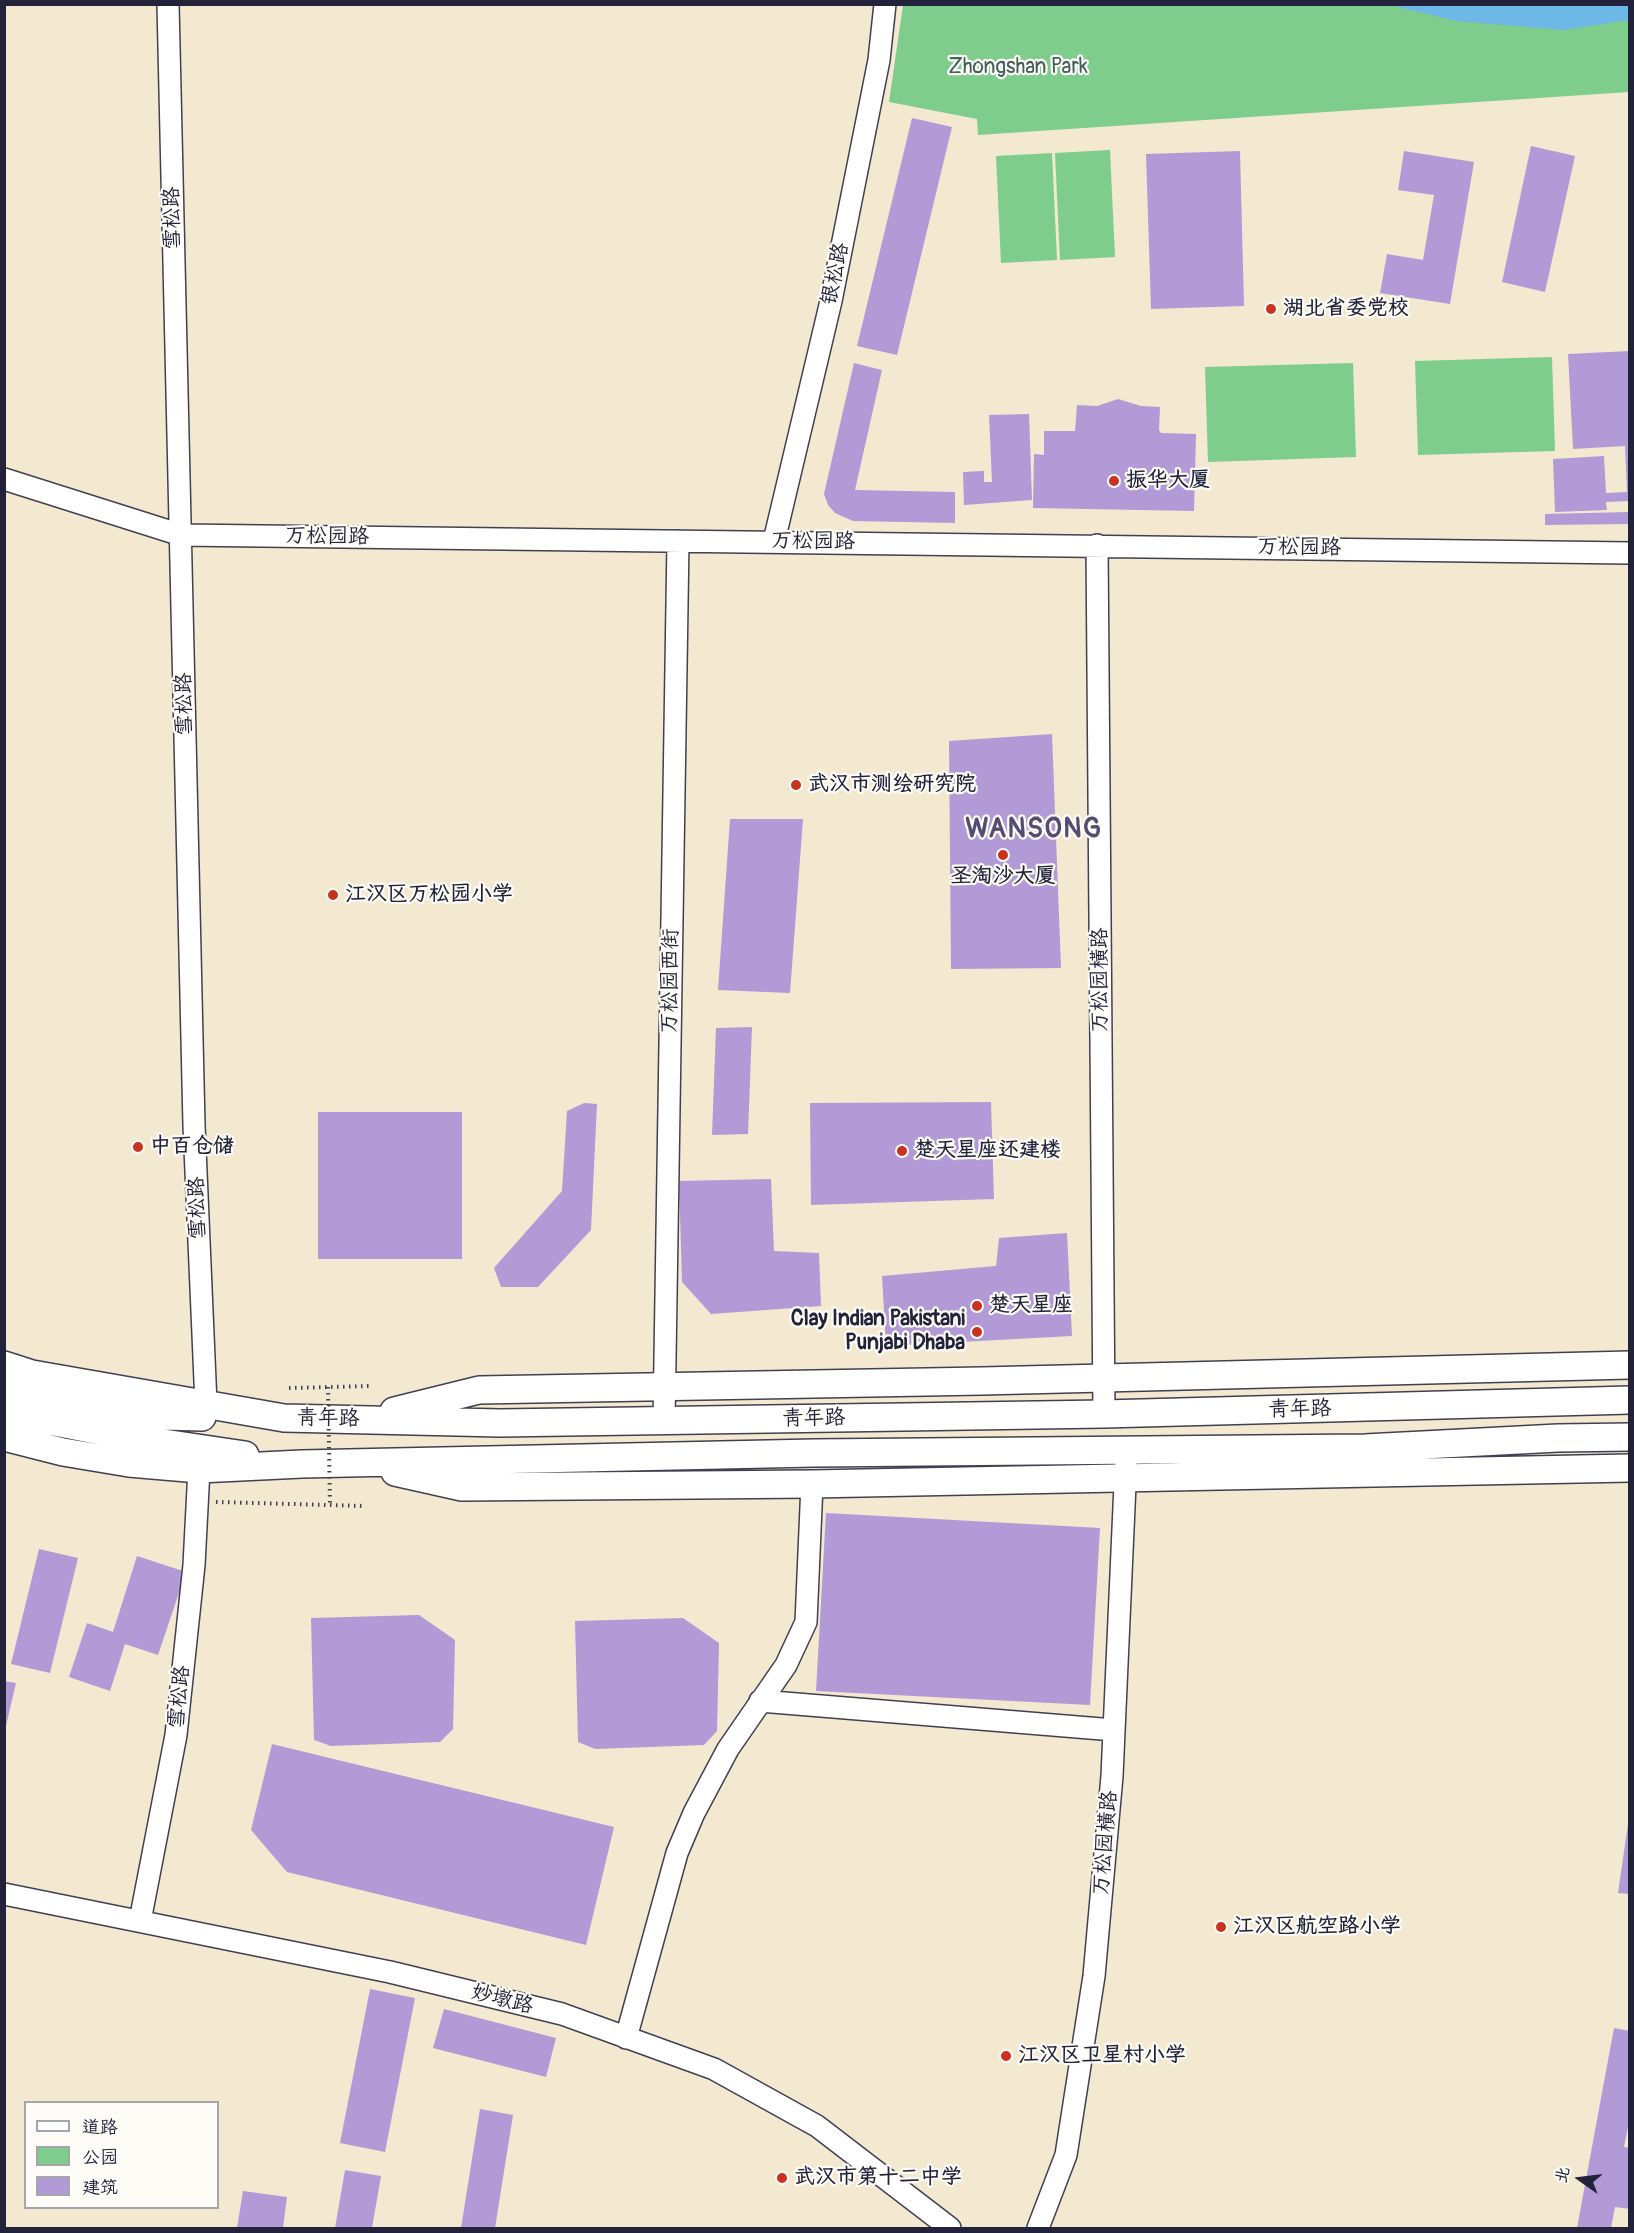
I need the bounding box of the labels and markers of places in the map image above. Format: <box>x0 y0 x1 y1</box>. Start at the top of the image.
place label: 湖北省委党校 <box>1283 296 1409 322</box>
marker: 湖北省委党校 <box>1264 302 1278 316</box>
place label: 振华大厦 <box>1126 468 1210 494</box>
marker: 振华大厦 <box>1107 474 1121 488</box>
place label: 武汉市测绘研究院 <box>808 772 976 798</box>
marker: 武汉市测绘研究院 <box>789 778 803 792</box>
marker: 圣淘沙大厦 <box>996 848 1010 862</box>
place label: 圣淘沙大厦 <box>951 864 1055 890</box>
place label: 江汉区万松园小学 <box>345 882 513 908</box>
marker: 江汉区万松园小学 <box>326 888 340 902</box>
place label: 中百仓储 <box>150 1134 234 1160</box>
place label: 楚天星座还建楼 <box>914 1138 1061 1164</box>
marker: 中百仓储 <box>131 1140 145 1154</box>
marker: 楚天星座还建楼 <box>895 1144 909 1158</box>
place label: 楚天星座 <box>989 1293 1073 1319</box>
marker: 楚天星座 <box>970 1299 984 1313</box>
place label: Clay Indian Pakistani Punjabi Dhaba <box>791 1307 965 1357</box>
marker: Clay Indian Pakistani Punjabi Dhaba <box>970 1325 984 1339</box>
place label: 江汉区航空路小学 <box>1233 1914 1401 1940</box>
marker: 江汉区航空路小学 <box>1214 1920 1228 1934</box>
place label: 江汉区卫星村小学 <box>1018 2043 1186 2069</box>
marker: 江汉区卫星村小学 <box>999 2049 1013 2063</box>
place label: 武汉市第十二中学 <box>794 2165 962 2191</box>
marker: 武汉市第十二中学 <box>775 2171 789 2185</box>

